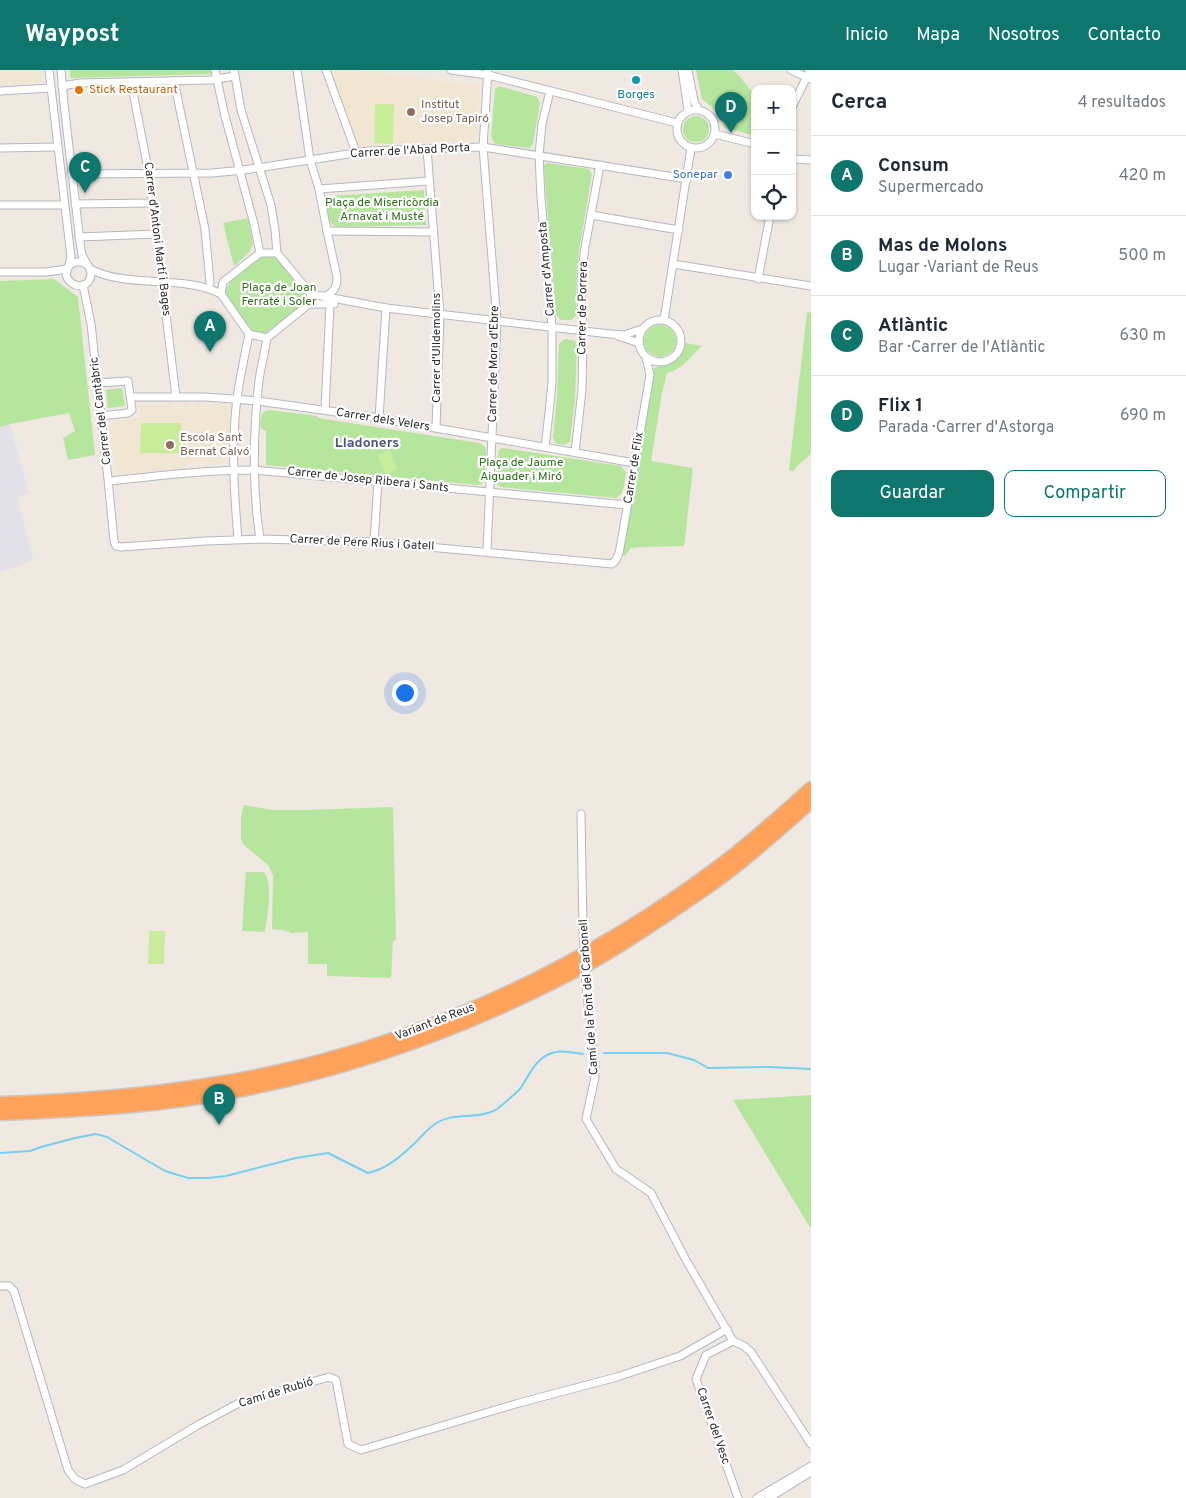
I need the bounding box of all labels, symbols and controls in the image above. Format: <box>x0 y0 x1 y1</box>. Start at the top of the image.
text: Waypost <box>25 20 119 50</box>
text: Inicio <box>845 24 888 47</box>
text: Mapa <box>916 24 960 47</box>
text: Nosotros <box>988 24 1060 47</box>
text: Contacto <box>1088 24 1161 47</box>
marker: Borges <box>630 74 642 86</box>
place label: Stick Restaurant <box>89 82 178 98</box>
marker: Stick Restaurant <box>73 84 85 96</box>
map controls <box>751 85 796 220</box>
button: + <box>751 85 796 130</box>
place label: Borges <box>617 87 655 103</box>
text: Cerca <box>831 89 887 116</box>
pin: D <box>715 92 747 133</box>
text: 4 resultados <box>1078 93 1166 113</box>
place label: Institut Josep Tapiró <box>421 97 489 127</box>
marker: Institut Josep Tapiró <box>405 106 417 118</box>
button: − <box>751 130 796 175</box>
street label: Carrer de l'Abad Porta <box>350 140 470 162</box>
pin: C <box>69 152 101 193</box>
text: Consum <box>878 154 949 178</box>
street label: Carrer d'Antoni Martí i Bages <box>140 161 174 317</box>
text: A <box>841 166 853 186</box>
text: 420 m <box>1119 166 1166 186</box>
place label: Sonepar <box>673 167 718 183</box>
marker: Sonepar <box>722 169 734 181</box>
button: locate <box>751 175 796 220</box>
text: Supermercado <box>878 178 984 198</box>
park label: Plaça de Misericòrdia Arnavat i Musté <box>325 195 439 225</box>
street label: Carrer d'Amposta <box>535 221 559 317</box>
text: Mas de Molons <box>878 234 1007 258</box>
text: B <box>841 246 853 266</box>
text: 500 m <box>1118 246 1166 266</box>
text: Lugar · Variant de Reus <box>878 258 1039 278</box>
street label: Carrer de Porrera <box>574 261 592 355</box>
park label: Plaça de Joan Ferraté i Soler <box>241 280 317 310</box>
street label: Carrer d'Ulldemolins <box>429 293 445 403</box>
street label: Carrer de Mora d'Ebre <box>485 305 503 423</box>
pin: A <box>194 311 226 352</box>
text: Atlàntic <box>878 314 948 338</box>
text: C <box>842 326 852 346</box>
text: 630 m <box>1119 326 1166 346</box>
text: Bar · Carrer de l'Atlàntic <box>878 338 1045 358</box>
street label: Carrer del Cantàbric <box>86 356 116 466</box>
text: Flix 1 <box>878 394 923 418</box>
street label: Carrer dels Velers <box>335 405 431 435</box>
text: D <box>841 406 853 426</box>
text: 690 m <box>1120 406 1166 426</box>
text: Parada · Carrer d'Astorga <box>878 418 1054 438</box>
place label: Escola Sant Bernat Calvó <box>180 430 250 460</box>
street label: Carrer de Flix <box>620 431 648 505</box>
district label: Lladoners <box>335 435 399 452</box>
marker: Escola Sant Bernat Calvó <box>164 439 176 451</box>
park label: Plaça de Jaume Aiguader i Miró <box>479 455 563 485</box>
street label: Carrer de Josep Ribera i Sants <box>286 464 450 496</box>
button: Guardar <box>831 470 994 517</box>
button: Compartir <box>1004 470 1166 517</box>
street label: Carrer de Pere Rius i Gatell <box>289 531 435 555</box>
your location <box>392 680 418 706</box>
street label: Camí de la Font del Carbonell <box>576 919 602 1075</box>
street label: Variant de Reus <box>393 999 477 1045</box>
pin: B <box>203 1084 235 1125</box>
street label: Camí de Rubió <box>237 1374 316 1412</box>
street label: Carrer del Vesc <box>692 1385 734 1467</box>

